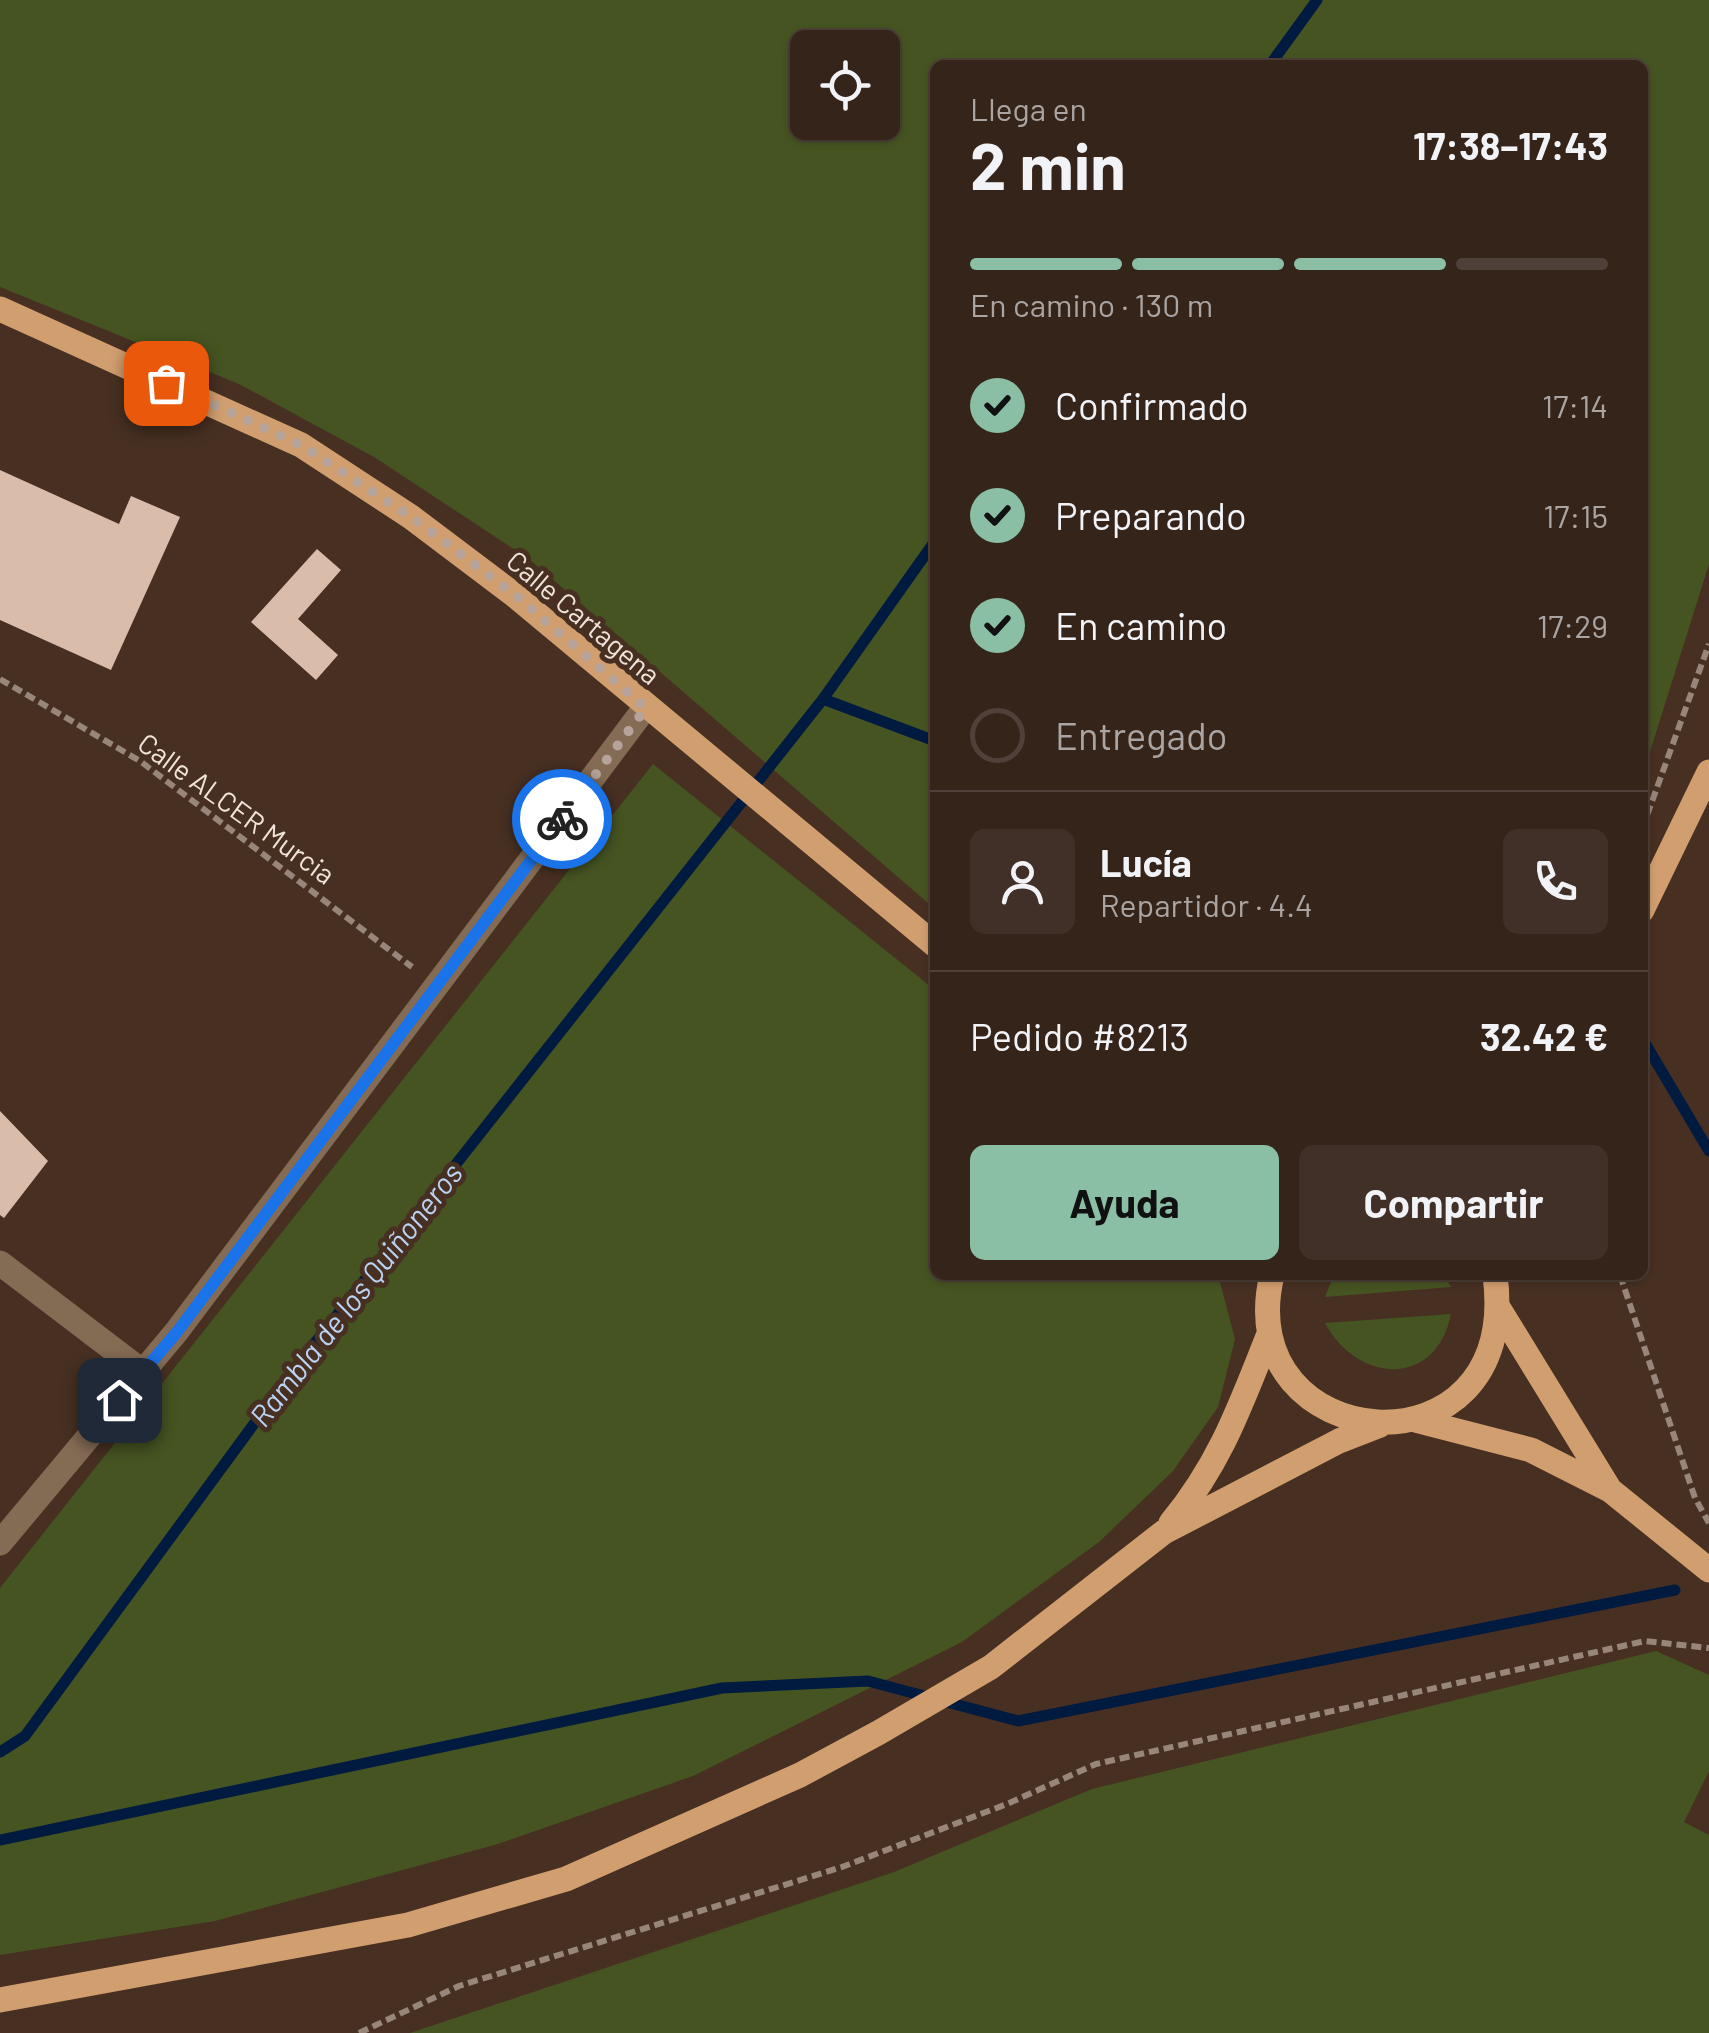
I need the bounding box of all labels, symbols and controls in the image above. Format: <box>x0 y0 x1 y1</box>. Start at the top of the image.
map controls <box>790 30 900 140</box>
button: locate <box>790 30 900 140</box>
text: Llega en <box>970 89 1087 127</box>
text: 17:38–17:43 <box>1413 122 1608 168</box>
text: 2 min <box>970 125 1126 203</box>
text: En camino · 130 m <box>970 285 1213 323</box>
pin <box>124 341 209 426</box>
icon: bag <box>139 356 194 411</box>
icon: check <box>970 378 1025 433</box>
text: Confirmado <box>1055 382 1249 428</box>
text: 17:14 <box>1542 386 1608 424</box>
icon: check <box>970 488 1025 543</box>
text: Preparando <box>1055 492 1247 538</box>
text: 17:15 <box>1543 496 1608 534</box>
street label: Calle Cartagena <box>500 543 668 691</box>
icon: check <box>970 598 1025 653</box>
text: En camino <box>1055 602 1227 648</box>
text: 17:29 <box>1537 606 1608 644</box>
text: Entregado <box>1055 712 1227 758</box>
street label: Calle ALCER Murcia <box>132 725 342 891</box>
courier <box>512 769 612 869</box>
icon: bike <box>535 792 590 847</box>
button: person <box>970 829 1075 934</box>
button: phone <box>1503 829 1608 934</box>
text: Lucía <box>1100 839 1192 885</box>
text: Repartidor · 4.4 <box>1100 885 1313 923</box>
text: Pedido #8213 <box>970 1013 1189 1059</box>
text: 32.42 € <box>1480 1013 1608 1059</box>
button: Ayuda <box>970 1145 1279 1260</box>
button: Compartir <box>1299 1145 1608 1260</box>
water label: Rambla de los Quiñoneros <box>241 1155 469 1433</box>
pin <box>77 1358 162 1443</box>
icon: home <box>92 1373 147 1428</box>

